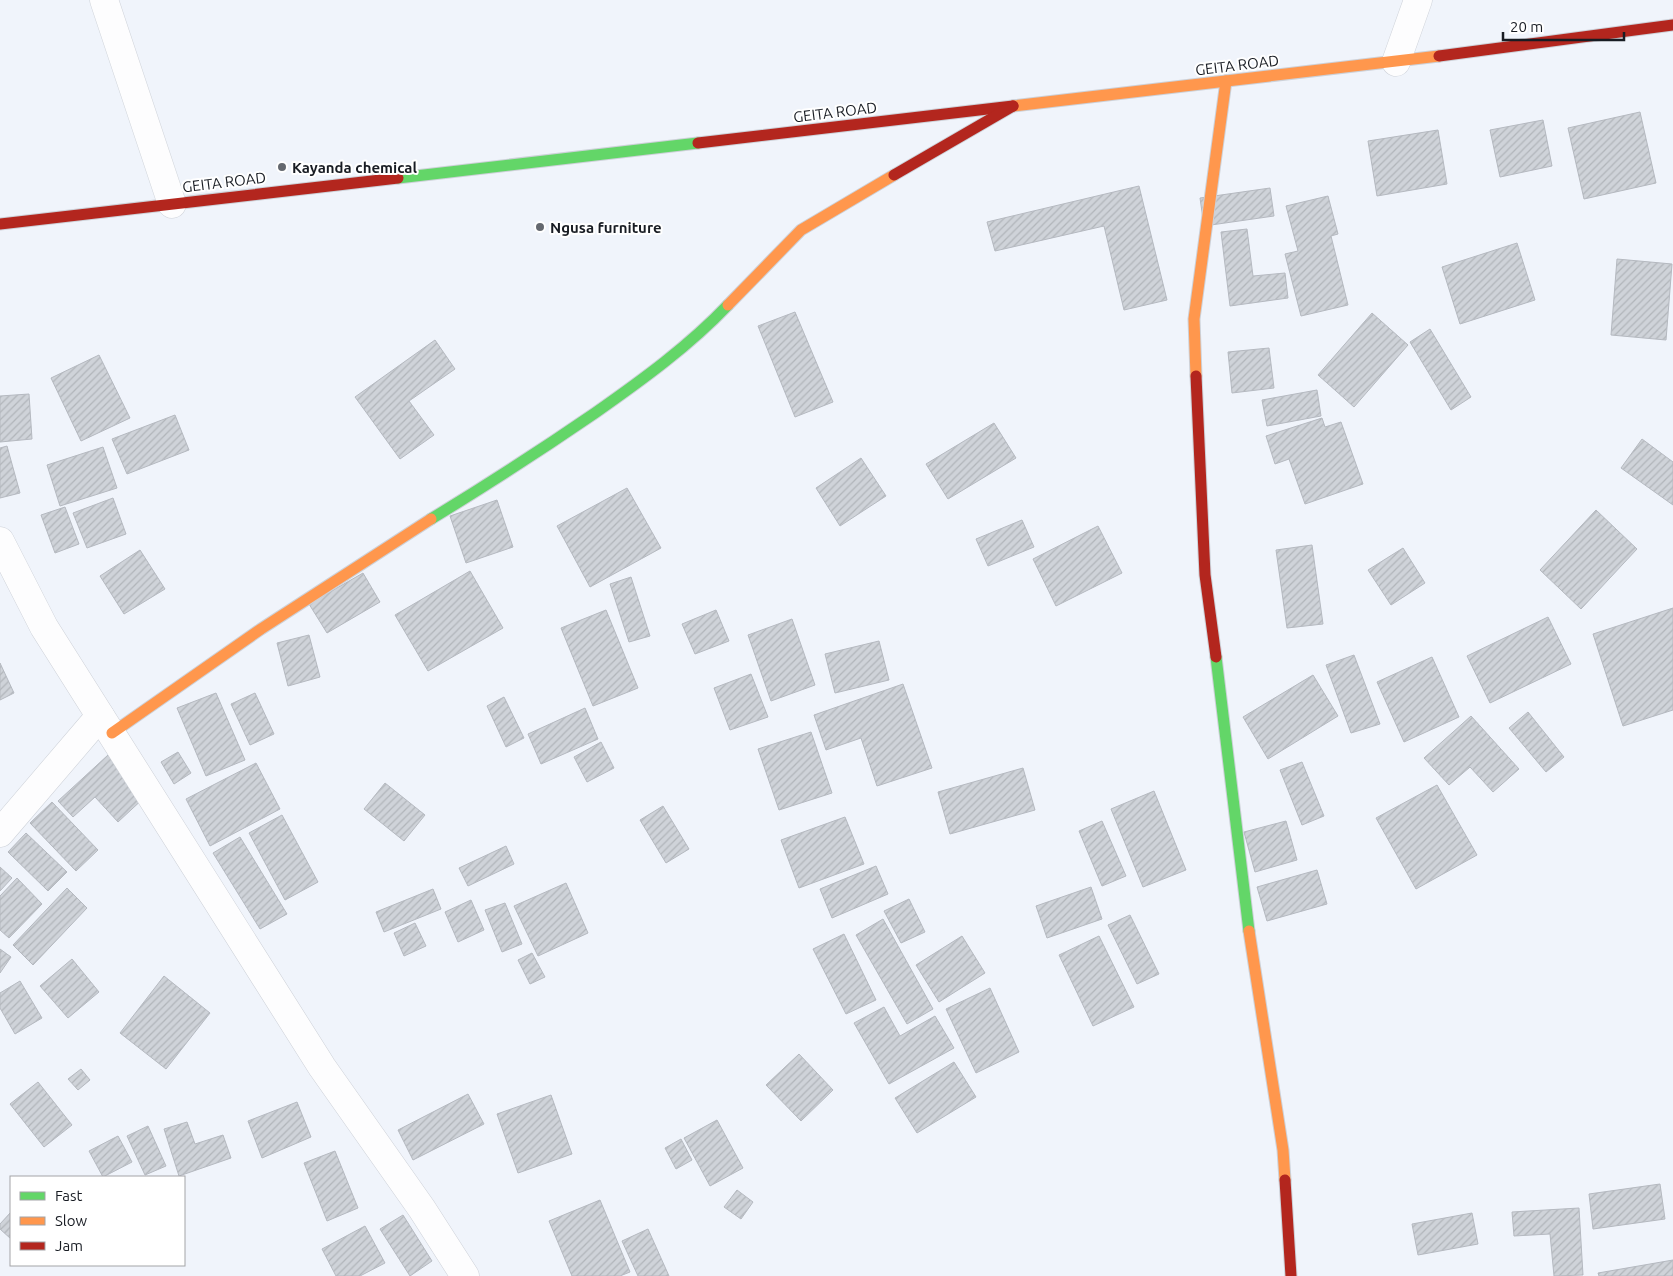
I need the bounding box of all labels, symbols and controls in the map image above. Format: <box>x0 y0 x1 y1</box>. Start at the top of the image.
scale bar <box>1503 10 1624 42</box>
text: 20 m <box>1510 18 1543 35</box>
street label: GEITA ROAD <box>1194 51 1280 79</box>
street label: GEITA ROAD <box>792 98 878 126</box>
place label: Kayanda chemical <box>292 159 417 176</box>
marker: Kayanda chemical <box>276 161 288 173</box>
street label: GEITA ROAD <box>181 168 267 196</box>
place label: Ngusa furniture <box>550 219 662 236</box>
marker: Ngusa furniture <box>534 221 546 233</box>
legend <box>10 1176 185 1266</box>
text: Fast <box>55 1187 83 1204</box>
text: Slow <box>55 1212 88 1229</box>
text: Jam <box>55 1237 83 1254</box>

